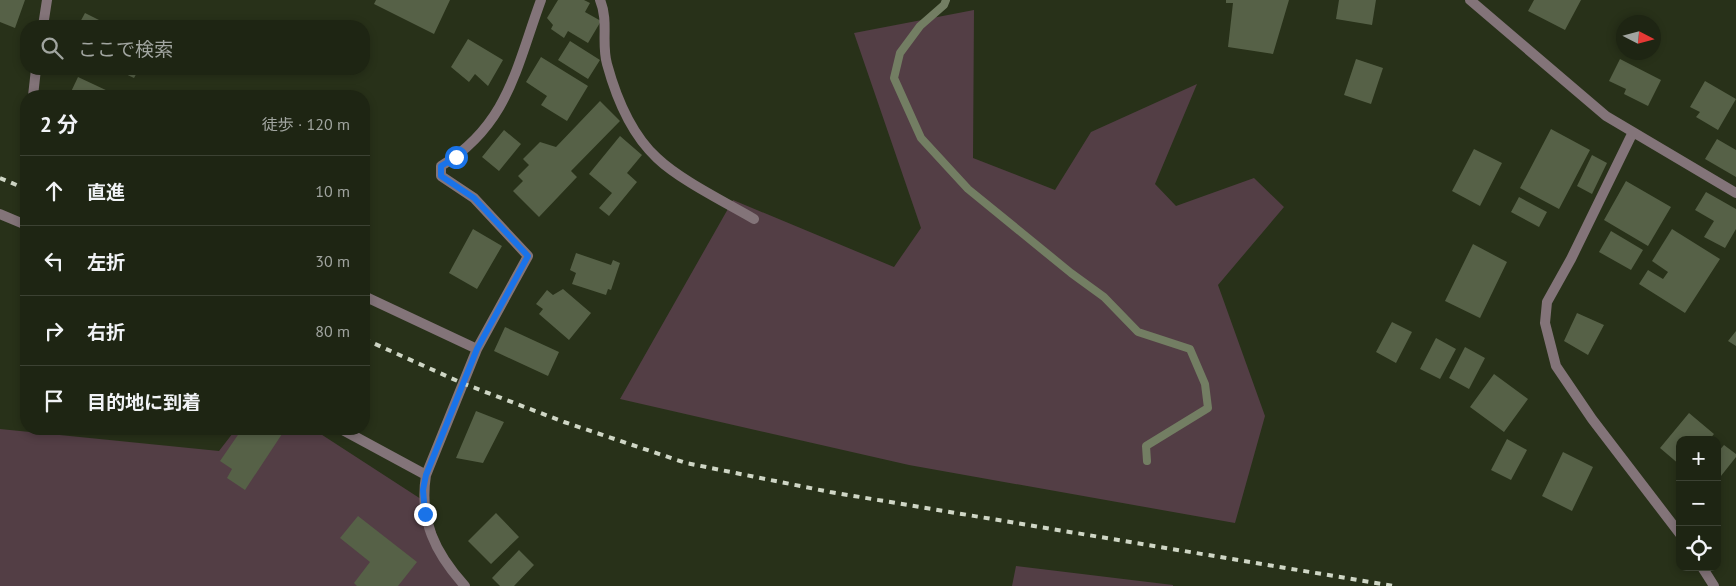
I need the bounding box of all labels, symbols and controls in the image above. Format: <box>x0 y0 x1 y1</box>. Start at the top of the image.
north arrow <box>1616 15 1661 60</box>
search box <box>20 20 370 75</box>
icon: search <box>38 34 66 62</box>
text: ここで検索 <box>78 37 173 61</box>
text: 2 分 <box>40 111 78 138</box>
text: 徒歩 · 120 m <box>262 114 350 134</box>
route start <box>445 146 468 169</box>
icon: ahead <box>40 177 68 205</box>
text: 直進 <box>87 180 125 204</box>
text: 10 m <box>315 181 350 201</box>
icon: left <box>40 247 68 275</box>
text: 左折 <box>87 250 125 274</box>
text: 30 m <box>315 251 350 271</box>
icon: right <box>40 317 68 345</box>
text: 右折 <box>87 320 125 344</box>
text: 80 m <box>315 321 350 341</box>
icon: arrive <box>40 387 68 415</box>
text: 目的地に到着 <box>87 390 201 414</box>
map controls <box>1676 436 1721 571</box>
button: + <box>1676 436 1721 481</box>
button: − <box>1676 481 1721 526</box>
route end <box>414 503 437 526</box>
button: locate <box>1676 526 1721 571</box>

